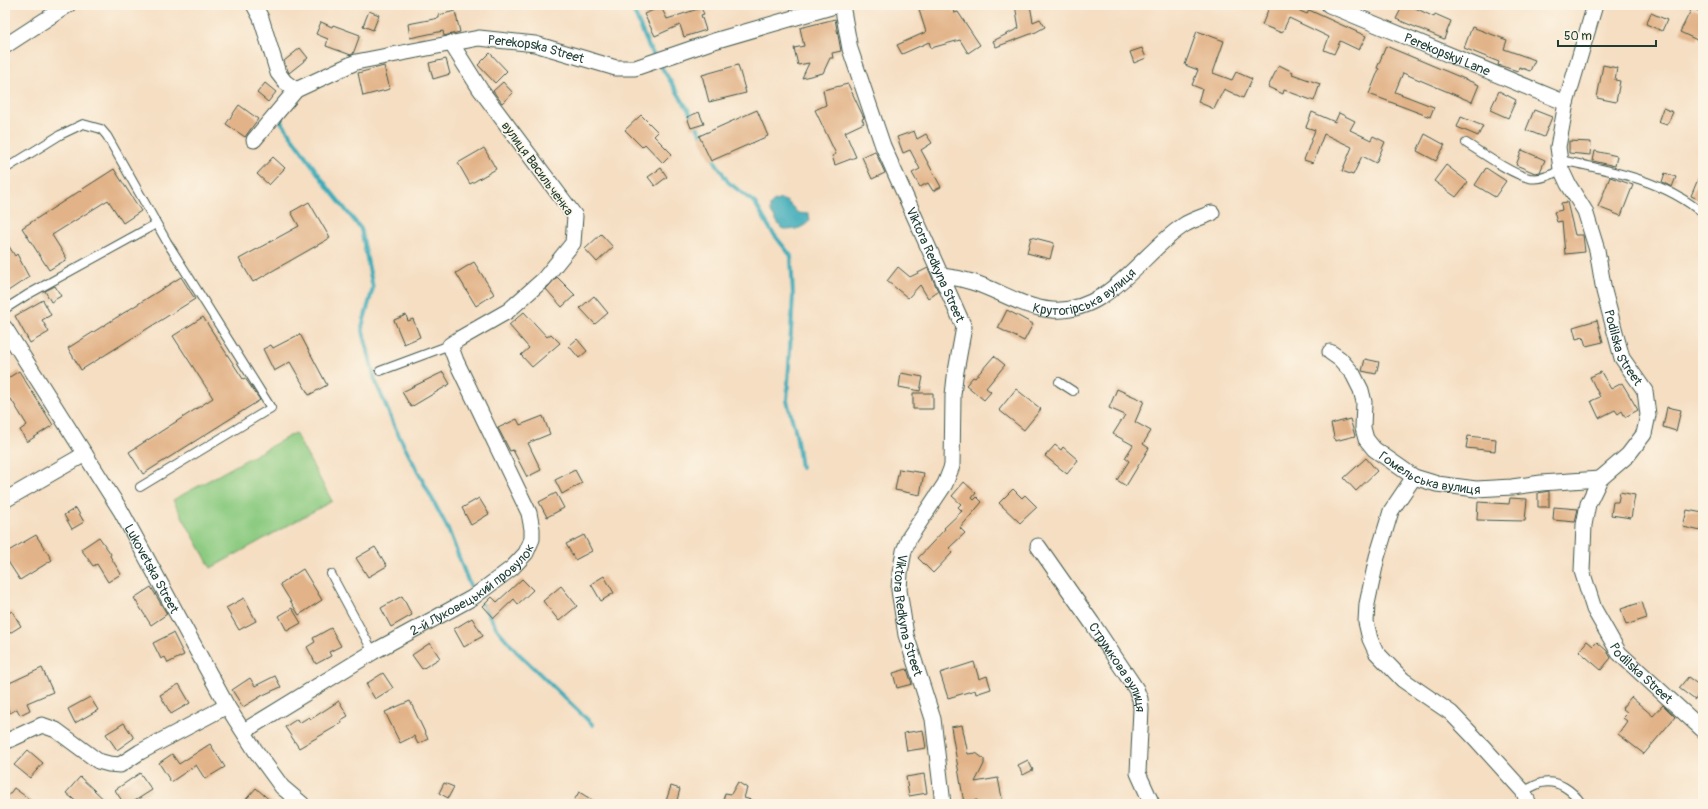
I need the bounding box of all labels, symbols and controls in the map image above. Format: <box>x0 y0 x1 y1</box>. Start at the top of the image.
scale bar <box>1558 22 1656 48</box>
text: 50 m <box>1564 29 1592 44</box>
street label: Perekopskyi Lane <box>1401 30 1493 80</box>
street label: Perekopska Street <box>487 32 587 67</box>
street label: вулиця Васильченка <box>498 118 577 219</box>
street label: Viktora Redkyna Street <box>902 205 968 326</box>
street label: Крутогірська вулиця <box>1031 265 1140 319</box>
street label: Podilska Street <box>1600 308 1646 389</box>
street label: Гомельська вулиця <box>1376 448 1481 498</box>
street label: Lukovetska Street <box>121 521 182 617</box>
street label: 2-й Луковецький провулок <box>407 541 538 639</box>
street label: Viktora Redkyna Street <box>890 553 926 679</box>
street label: Струмкова вулиця <box>1085 620 1148 712</box>
street label: Podilska Street <box>1606 640 1676 708</box>

